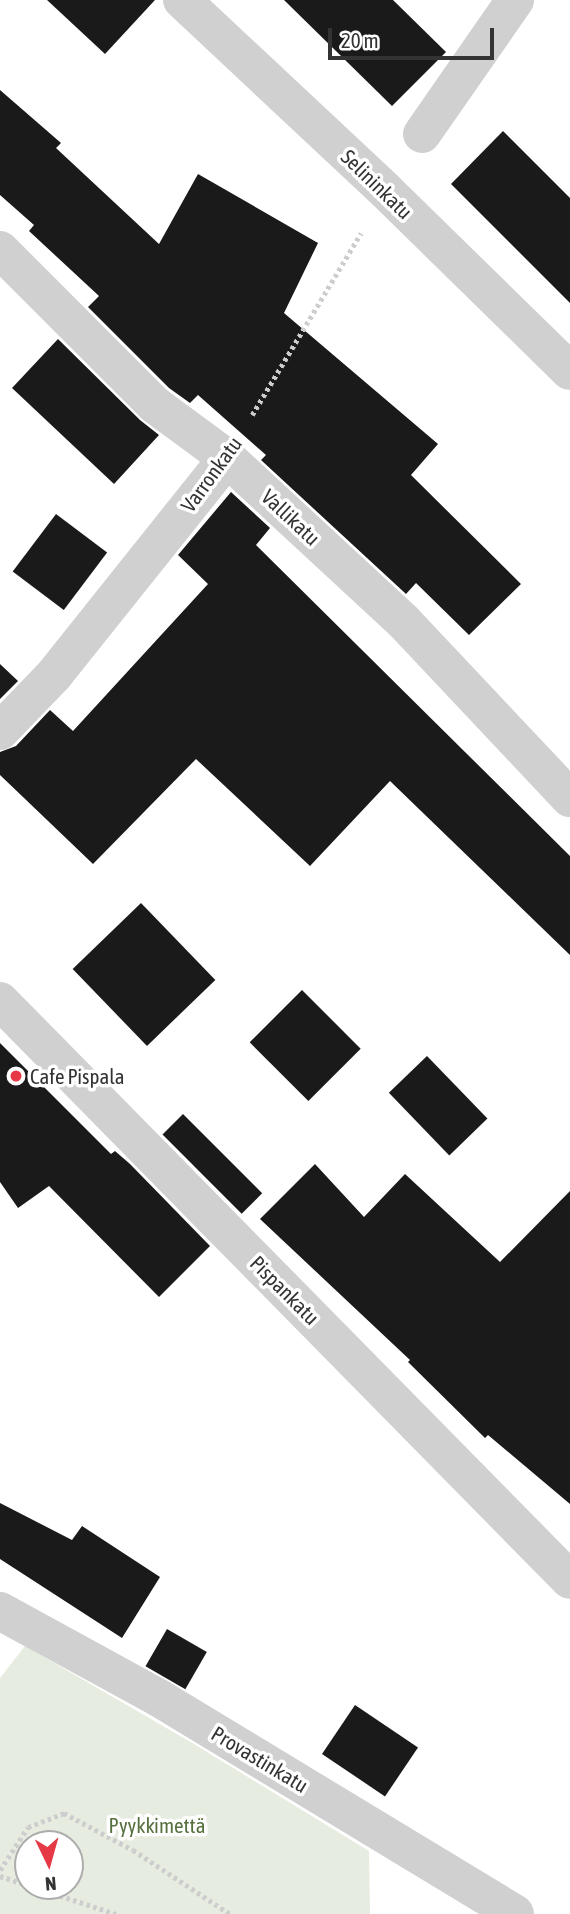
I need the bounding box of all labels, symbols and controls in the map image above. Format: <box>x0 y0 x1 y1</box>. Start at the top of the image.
scale bar <box>332 14 498 58</box>
text: 20 m <box>341 28 379 52</box>
street label: Selininkatu <box>336 144 418 224</box>
street label: Varronkatu <box>175 431 247 517</box>
street label: Vallikatu <box>257 484 325 550</box>
place label: Cafe Pispala <box>30 1063 125 1089</box>
marker: Cafe Pispala <box>8 1068 24 1084</box>
street label: Pispankatu <box>245 1250 325 1330</box>
street label: Provastinkatu <box>207 1720 313 1798</box>
park label: Pyykkimettä <box>109 1812 205 1838</box>
north arrow <box>14 1830 84 1900</box>
text: N <box>44 1872 57 1895</box>

